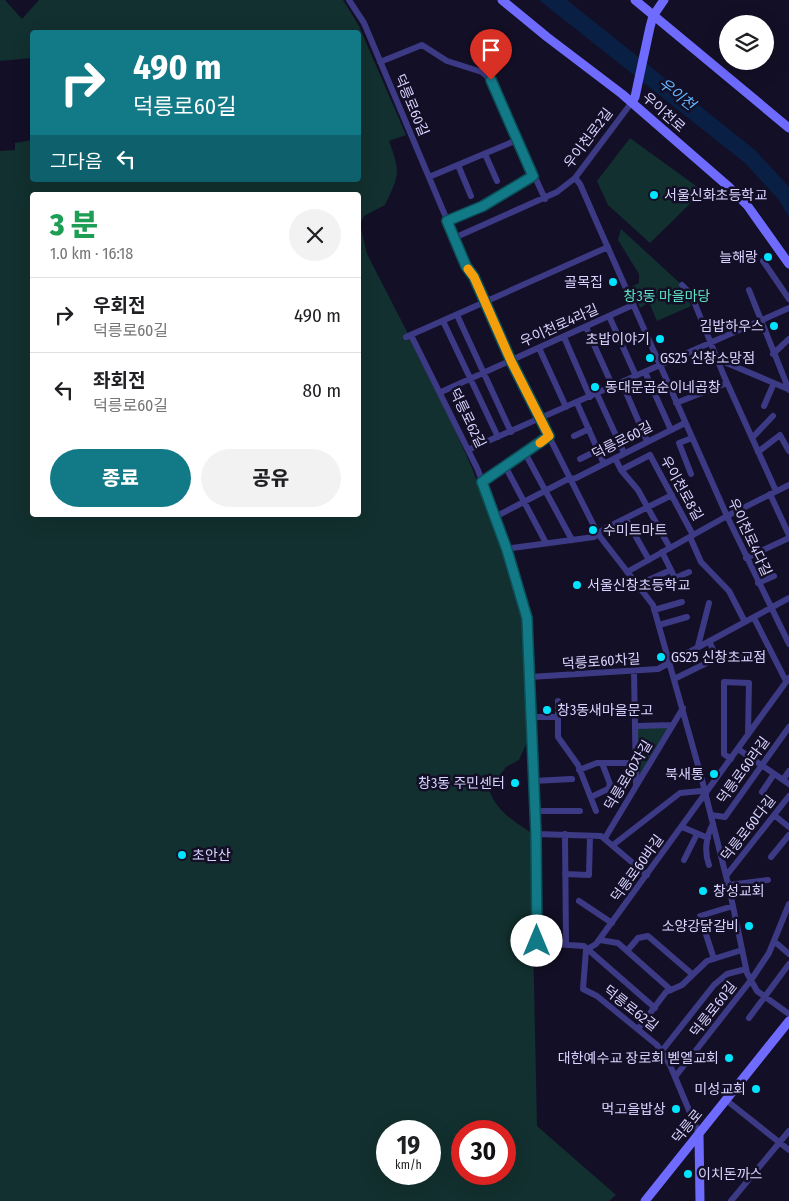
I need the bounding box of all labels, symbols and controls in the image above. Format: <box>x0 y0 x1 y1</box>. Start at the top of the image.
map controls <box>719 15 774 70</box>
button: layers <box>719 15 774 70</box>
pin <box>470 29 512 80</box>
icon: arrive <box>477 36 505 64</box>
text: 490 m <box>133 46 222 88</box>
icon: right <box>50 50 115 115</box>
street label: 덕릉로60길 <box>391 72 432 139</box>
water label: 우이천 <box>655 74 701 115</box>
street label: 우이천로 <box>639 89 689 136</box>
text: 덕릉로60길 <box>133 93 236 120</box>
street label: 우이천로2길 <box>560 105 616 172</box>
icon: left <box>112 145 140 173</box>
text: 그다음 <box>50 150 102 173</box>
place label: 서울신화초등학교 <box>664 187 767 204</box>
marker: 서울신화초등학교 <box>648 189 660 201</box>
text: 3 분 <box>50 207 98 243</box>
button: close <box>289 209 341 261</box>
text: 1.0 km · 16:18 <box>50 244 133 263</box>
place label: 늘해랑 <box>719 249 758 266</box>
marker: 늘해랑 <box>762 251 774 263</box>
place label: 골목집 <box>564 274 603 291</box>
marker: 골목집 <box>607 276 619 288</box>
park label: 창3동 마을마당 <box>624 288 711 305</box>
text: 우회전 <box>93 294 145 317</box>
icon: right <box>50 301 78 329</box>
street label: 우이천로4라길 <box>517 301 601 350</box>
text: 490 m <box>294 304 341 327</box>
place label: 김밥하우스 <box>700 318 764 335</box>
marker: 김밥하우스 <box>768 320 780 332</box>
text: 덕릉로60길 <box>93 321 168 340</box>
place label: 초밥이야기 <box>586 331 650 348</box>
marker: 초밥이야기 <box>654 333 666 345</box>
place label: GS25 신창소망점 <box>660 350 755 367</box>
marker: GS25 신창소망점 <box>644 352 656 364</box>
text: 좌회전 <box>93 369 145 392</box>
icon: left <box>50 376 78 404</box>
text: 80 m <box>303 379 341 402</box>
place label: 동대문곱순이네곱창 <box>605 379 721 396</box>
marker: 동대문곱순이네곱창 <box>589 381 601 393</box>
street label: 덕릉로62길 <box>446 385 489 451</box>
text: 덕릉로60길 <box>93 396 168 415</box>
street label: 덕릉로60길 <box>589 418 655 463</box>
button: 종료 <box>50 449 191 507</box>
button: 공유 <box>201 449 341 507</box>
street label: 우이천로8길 <box>657 453 706 524</box>
street label: 우이천로4다길 <box>724 496 775 579</box>
place label: 수미트마트 <box>603 522 668 539</box>
marker: 수미트마트 <box>587 524 599 536</box>
place label: 서울신창초등학교 <box>587 577 690 594</box>
marker: 서울신창초등학교 <box>571 579 583 591</box>
place label: GS25 신창초교점 <box>671 649 766 666</box>
street label: 덕릉로60차길 <box>561 650 641 673</box>
marker: GS25 신창초교점 <box>655 651 667 663</box>
place label: 창3동새마을문고 <box>557 702 654 719</box>
marker: 창3동새마을문고 <box>541 704 553 716</box>
street label: 덕릉로60라길 <box>713 733 773 807</box>
street label: 덕릉로60자길 <box>601 737 656 813</box>
place label: 북새통 <box>665 766 704 783</box>
marker: 북새통 <box>708 768 720 780</box>
place label: 창3동 주민센터 <box>418 775 505 792</box>
marker: 창3동 주민센터 <box>509 777 521 789</box>
street label: 덕릉로60다길 <box>717 792 779 865</box>
street label: 덕릉로60바길 <box>607 831 667 905</box>
place label: 초안산 <box>192 847 231 864</box>
marker: 초안산 <box>176 849 188 861</box>
place label: 창성교회 <box>713 883 765 900</box>
marker: 창성교회 <box>697 885 709 897</box>
position arrow <box>510 914 562 966</box>
place label: 소양강닭갈비 <box>662 918 739 935</box>
marker: 소양강닭갈비 <box>743 920 755 932</box>
street label: 덕릉로60길 <box>686 978 740 1040</box>
street label: 덕릉로62길 <box>600 982 661 1035</box>
place label: 대한예수교 장로회 벧엘교회 <box>558 1050 719 1067</box>
marker: 대한예수교 장로회 벧엘교회 <box>723 1052 735 1064</box>
place label: 미성교회 <box>694 1081 746 1098</box>
marker: 미성교회 <box>750 1083 762 1095</box>
place label: 먹고을밥상 <box>602 1101 666 1118</box>
marker: 먹고을밥상 <box>670 1103 682 1115</box>
street label: 덕릉로 <box>669 1106 706 1147</box>
speed limit sign: 30 <box>451 1120 516 1185</box>
text: 19 <box>397 1131 420 1161</box>
text: km/h <box>395 1158 422 1172</box>
place label: 이치돈까스 <box>698 1166 763 1183</box>
marker: 이치돈까스 <box>682 1168 694 1180</box>

